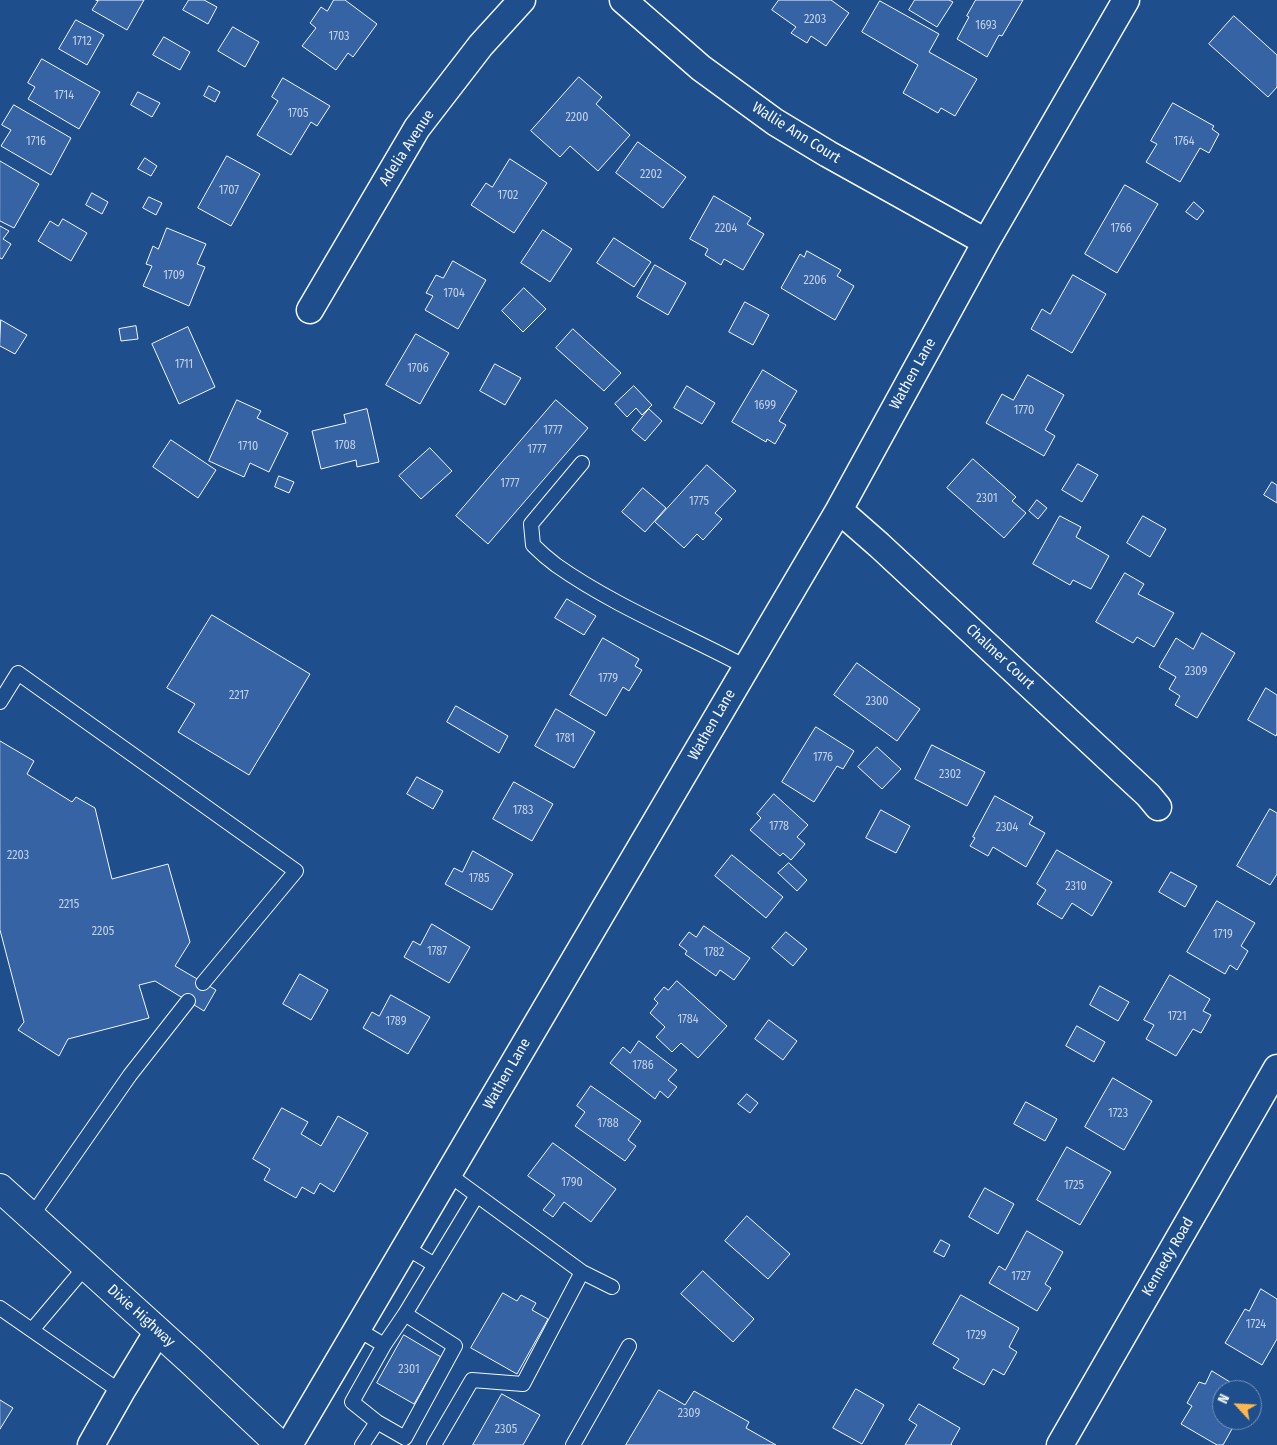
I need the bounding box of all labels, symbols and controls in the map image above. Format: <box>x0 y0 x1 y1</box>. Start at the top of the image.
house number: 2203 <box>804 13 826 27</box>
house number: 1693 <box>975 19 997 33</box>
house number: 1703 <box>329 30 349 44</box>
house number: 1712 <box>72 35 92 49</box>
house number: 1714 <box>54 89 74 103</box>
street label: Wallie Ann Court <box>748 99 844 167</box>
house number: 1705 <box>287 107 309 121</box>
street label: Adelia Avenue <box>376 107 438 189</box>
house number: 2200 <box>565 111 589 125</box>
house number: 1716 <box>26 135 46 149</box>
house number: 1764 <box>1173 135 1195 149</box>
house number: 2202 <box>640 168 662 182</box>
house number: 1707 <box>219 184 239 198</box>
house number: 1702 <box>498 189 518 203</box>
house number: 2204 <box>715 222 737 236</box>
house number: 1766 <box>1110 222 1132 236</box>
house number: 1709 <box>163 269 185 283</box>
house number: 2206 <box>804 274 826 288</box>
house number: 1704 <box>443 287 465 301</box>
street label: Wathen Lane <box>886 335 940 413</box>
house number: 1711 <box>175 358 193 372</box>
house number: 1706 <box>407 362 429 376</box>
house number: 1699 <box>754 399 776 413</box>
house number: 1770 <box>1014 404 1034 418</box>
house number: 1777 <box>543 424 563 438</box>
house number: 1708 <box>334 439 356 453</box>
house number: 1710 <box>238 440 258 454</box>
house number: 1777 <box>527 443 547 457</box>
house number: 1777 <box>500 477 520 491</box>
house number: 2301 <box>976 492 998 506</box>
house number: 1775 <box>689 495 709 509</box>
street label: Chalmer Court <box>962 621 1038 693</box>
house number: 2309 <box>1185 665 1207 679</box>
house number: 1779 <box>598 672 618 686</box>
street label: Wathen Lane <box>684 686 740 764</box>
house number: 2217 <box>229 689 249 703</box>
house number: 2300 <box>865 695 889 709</box>
house number: 1781 <box>555 732 575 746</box>
house number: 1776 <box>813 751 833 765</box>
house number: 2302 <box>939 768 961 782</box>
house number: 1783 <box>513 804 533 818</box>
house number: 1778 <box>769 820 789 834</box>
house number: 2304 <box>996 821 1018 835</box>
house number: 2203 <box>7 849 29 863</box>
house number: 1785 <box>469 872 489 886</box>
house number: 2310 <box>1065 880 1087 894</box>
house number: 2215 <box>59 898 79 912</box>
house number: 2205 <box>92 925 114 939</box>
house number: 1719 <box>1213 928 1233 942</box>
house number: 1787 <box>427 945 447 959</box>
house number: 1782 <box>704 946 724 960</box>
house number: 1721 <box>1167 1010 1187 1024</box>
house number: 1784 <box>677 1013 699 1027</box>
house number: 1789 <box>386 1015 406 1029</box>
street label: Wathen Lane <box>479 1035 535 1113</box>
house number: 1786 <box>632 1059 654 1073</box>
house number: 1723 <box>1108 1107 1128 1121</box>
house number: 1788 <box>597 1117 619 1131</box>
house number: 1790 <box>561 1176 583 1190</box>
house number: 1725 <box>1064 1179 1084 1193</box>
street label: Kennedy Road <box>1138 1215 1198 1299</box>
house number: 1727 <box>1011 1270 1031 1284</box>
street label: Dixie Highway <box>103 1281 179 1351</box>
house number: 1724 <box>1246 1318 1266 1332</box>
house number: 1729 <box>966 1329 986 1343</box>
house number: 2301 <box>398 1363 420 1377</box>
north arrow <box>1212 1380 1262 1430</box>
text: N <box>1214 1391 1233 1406</box>
house number: 2309 <box>678 1407 700 1421</box>
house number: 2305 <box>495 1423 517 1437</box>

